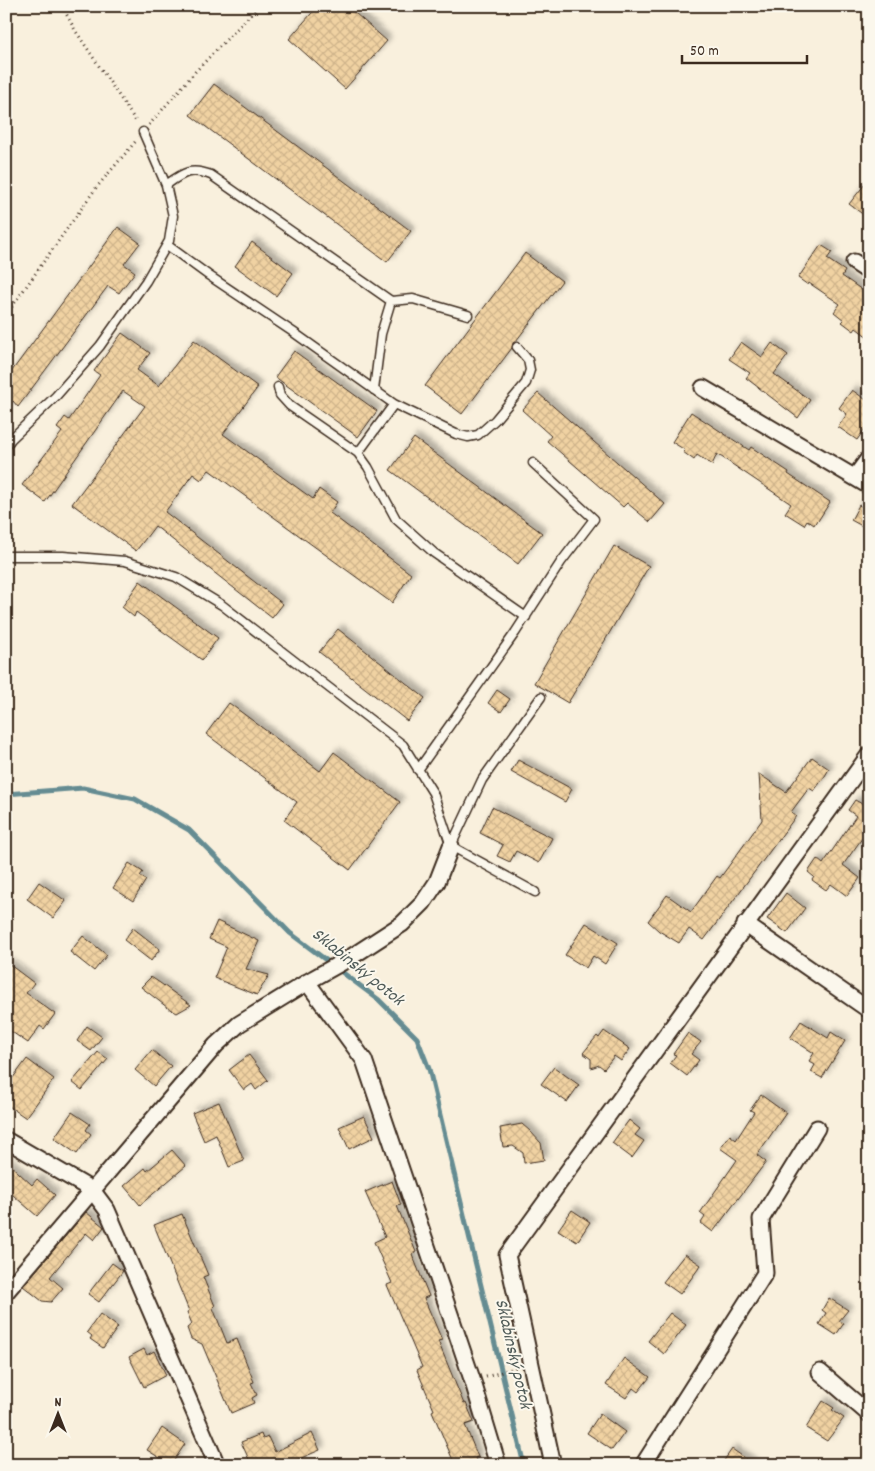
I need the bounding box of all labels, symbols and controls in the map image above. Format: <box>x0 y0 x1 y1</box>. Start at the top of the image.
scale bar <box>682 32 808 64</box>
text: 50 m <box>690 41 719 63</box>
water label: Sklabinský potok <box>306 923 410 1014</box>
water label: Sklabinský potok <box>487 1297 537 1413</box>
north arrow <box>32 1388 82 1438</box>
text: N <box>55 1393 62 1413</box>

